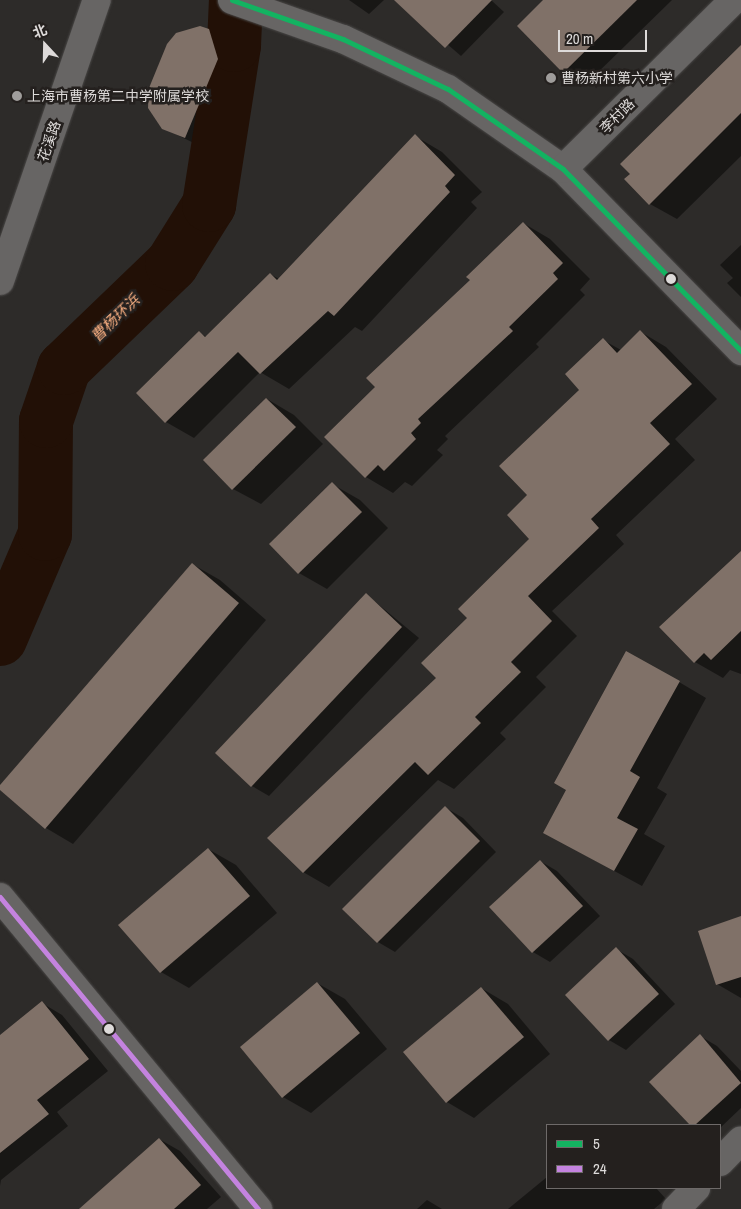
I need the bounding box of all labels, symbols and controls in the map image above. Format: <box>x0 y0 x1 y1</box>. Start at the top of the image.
north arrow <box>20 20 70 70</box>
text: 北 <box>30 20 49 42</box>
scale bar <box>561 20 650 52</box>
text: 20 m <box>566 28 593 49</box>
place label: 曹杨新村第六小学 <box>561 70 673 86</box>
marker: 曹杨新村第六小学 <box>545 72 557 84</box>
place label: 上海市曹杨第二中学附属学校 <box>27 88 209 104</box>
marker: 上海市曹杨第二中学附属学校 <box>11 90 23 102</box>
street label: 李村路 <box>596 95 638 137</box>
street label: 花溪路 <box>34 118 64 164</box>
unlabelled marker <box>666 274 676 284</box>
water label: 曹杨环浜 <box>87 291 143 345</box>
unlabelled marker <box>104 1024 114 1034</box>
legend <box>546 1124 721 1189</box>
text: 5 <box>593 1133 600 1154</box>
text: 24 <box>593 1158 607 1179</box>

